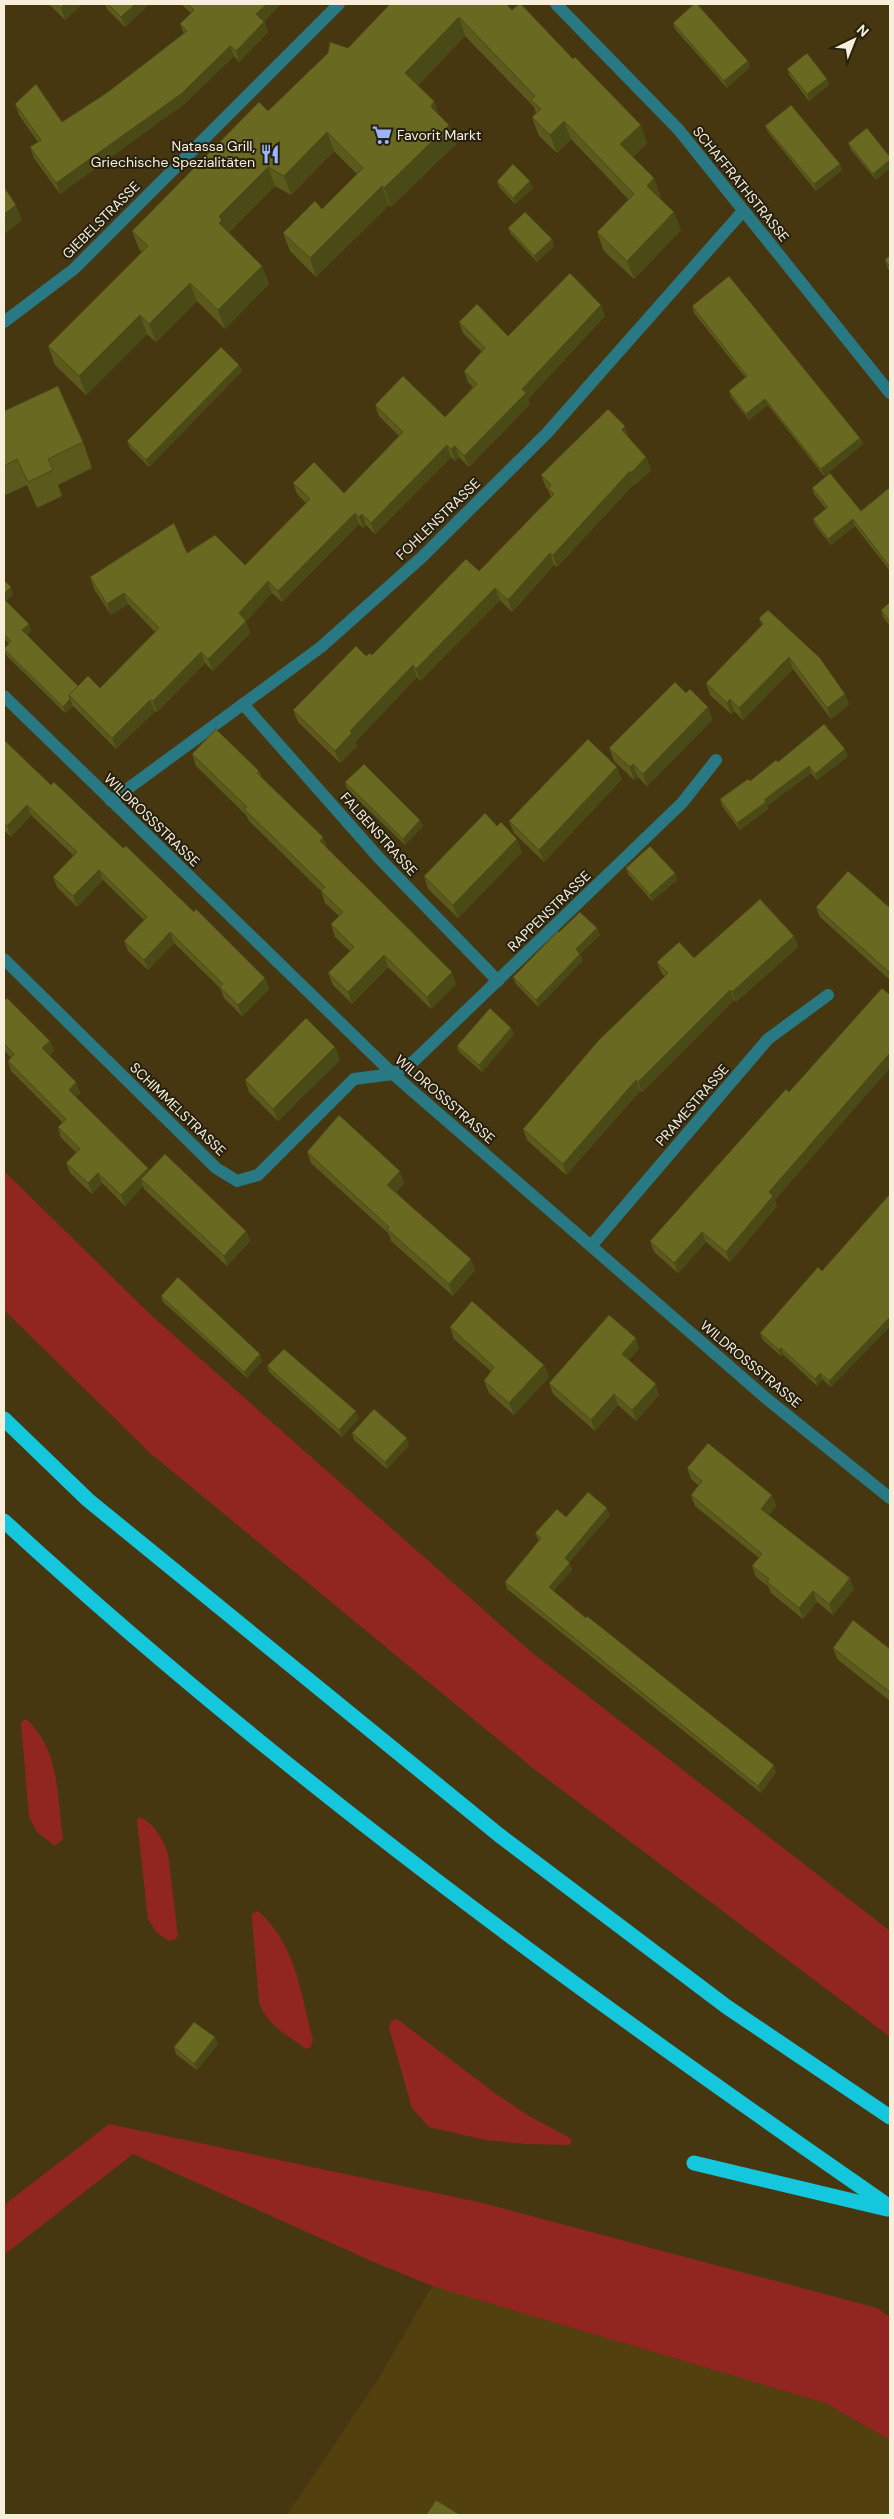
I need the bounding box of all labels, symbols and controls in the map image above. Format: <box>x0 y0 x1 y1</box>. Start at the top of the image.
north arrow <box>829 15 879 65</box>
text: N <box>853 20 873 41</box>
street label: SCHAFFRATHSTRASSE <box>689 123 793 245</box>
supermarket icon: Favorit Markt <box>371 124 393 146</box>
place label: Favorit Markt <box>397 126 482 144</box>
place label: Natassa Grill, Griechische Spezialitäten <box>91 137 255 171</box>
restaurant icon: Natassa Grill, Griechische Spezialitäten <box>259 143 281 165</box>
street label: GIEBELSTRASSE <box>58 177 144 263</box>
street label: FOHLENSTRASSE <box>392 474 484 564</box>
street label: WILDROSSSTRASSE <box>100 770 204 871</box>
street label: FALBENSTRASSE <box>337 788 421 880</box>
street label: RAPPENSTRASSE <box>504 867 594 955</box>
street label: WILDROSSSTRASSE <box>391 1051 499 1147</box>
street label: SCHIMMELSTRASSE <box>126 1058 230 1160</box>
street label: PRAMESTRASSE <box>651 1060 733 1150</box>
street label: WILDROSSSTRASSE <box>697 1316 805 1412</box>

